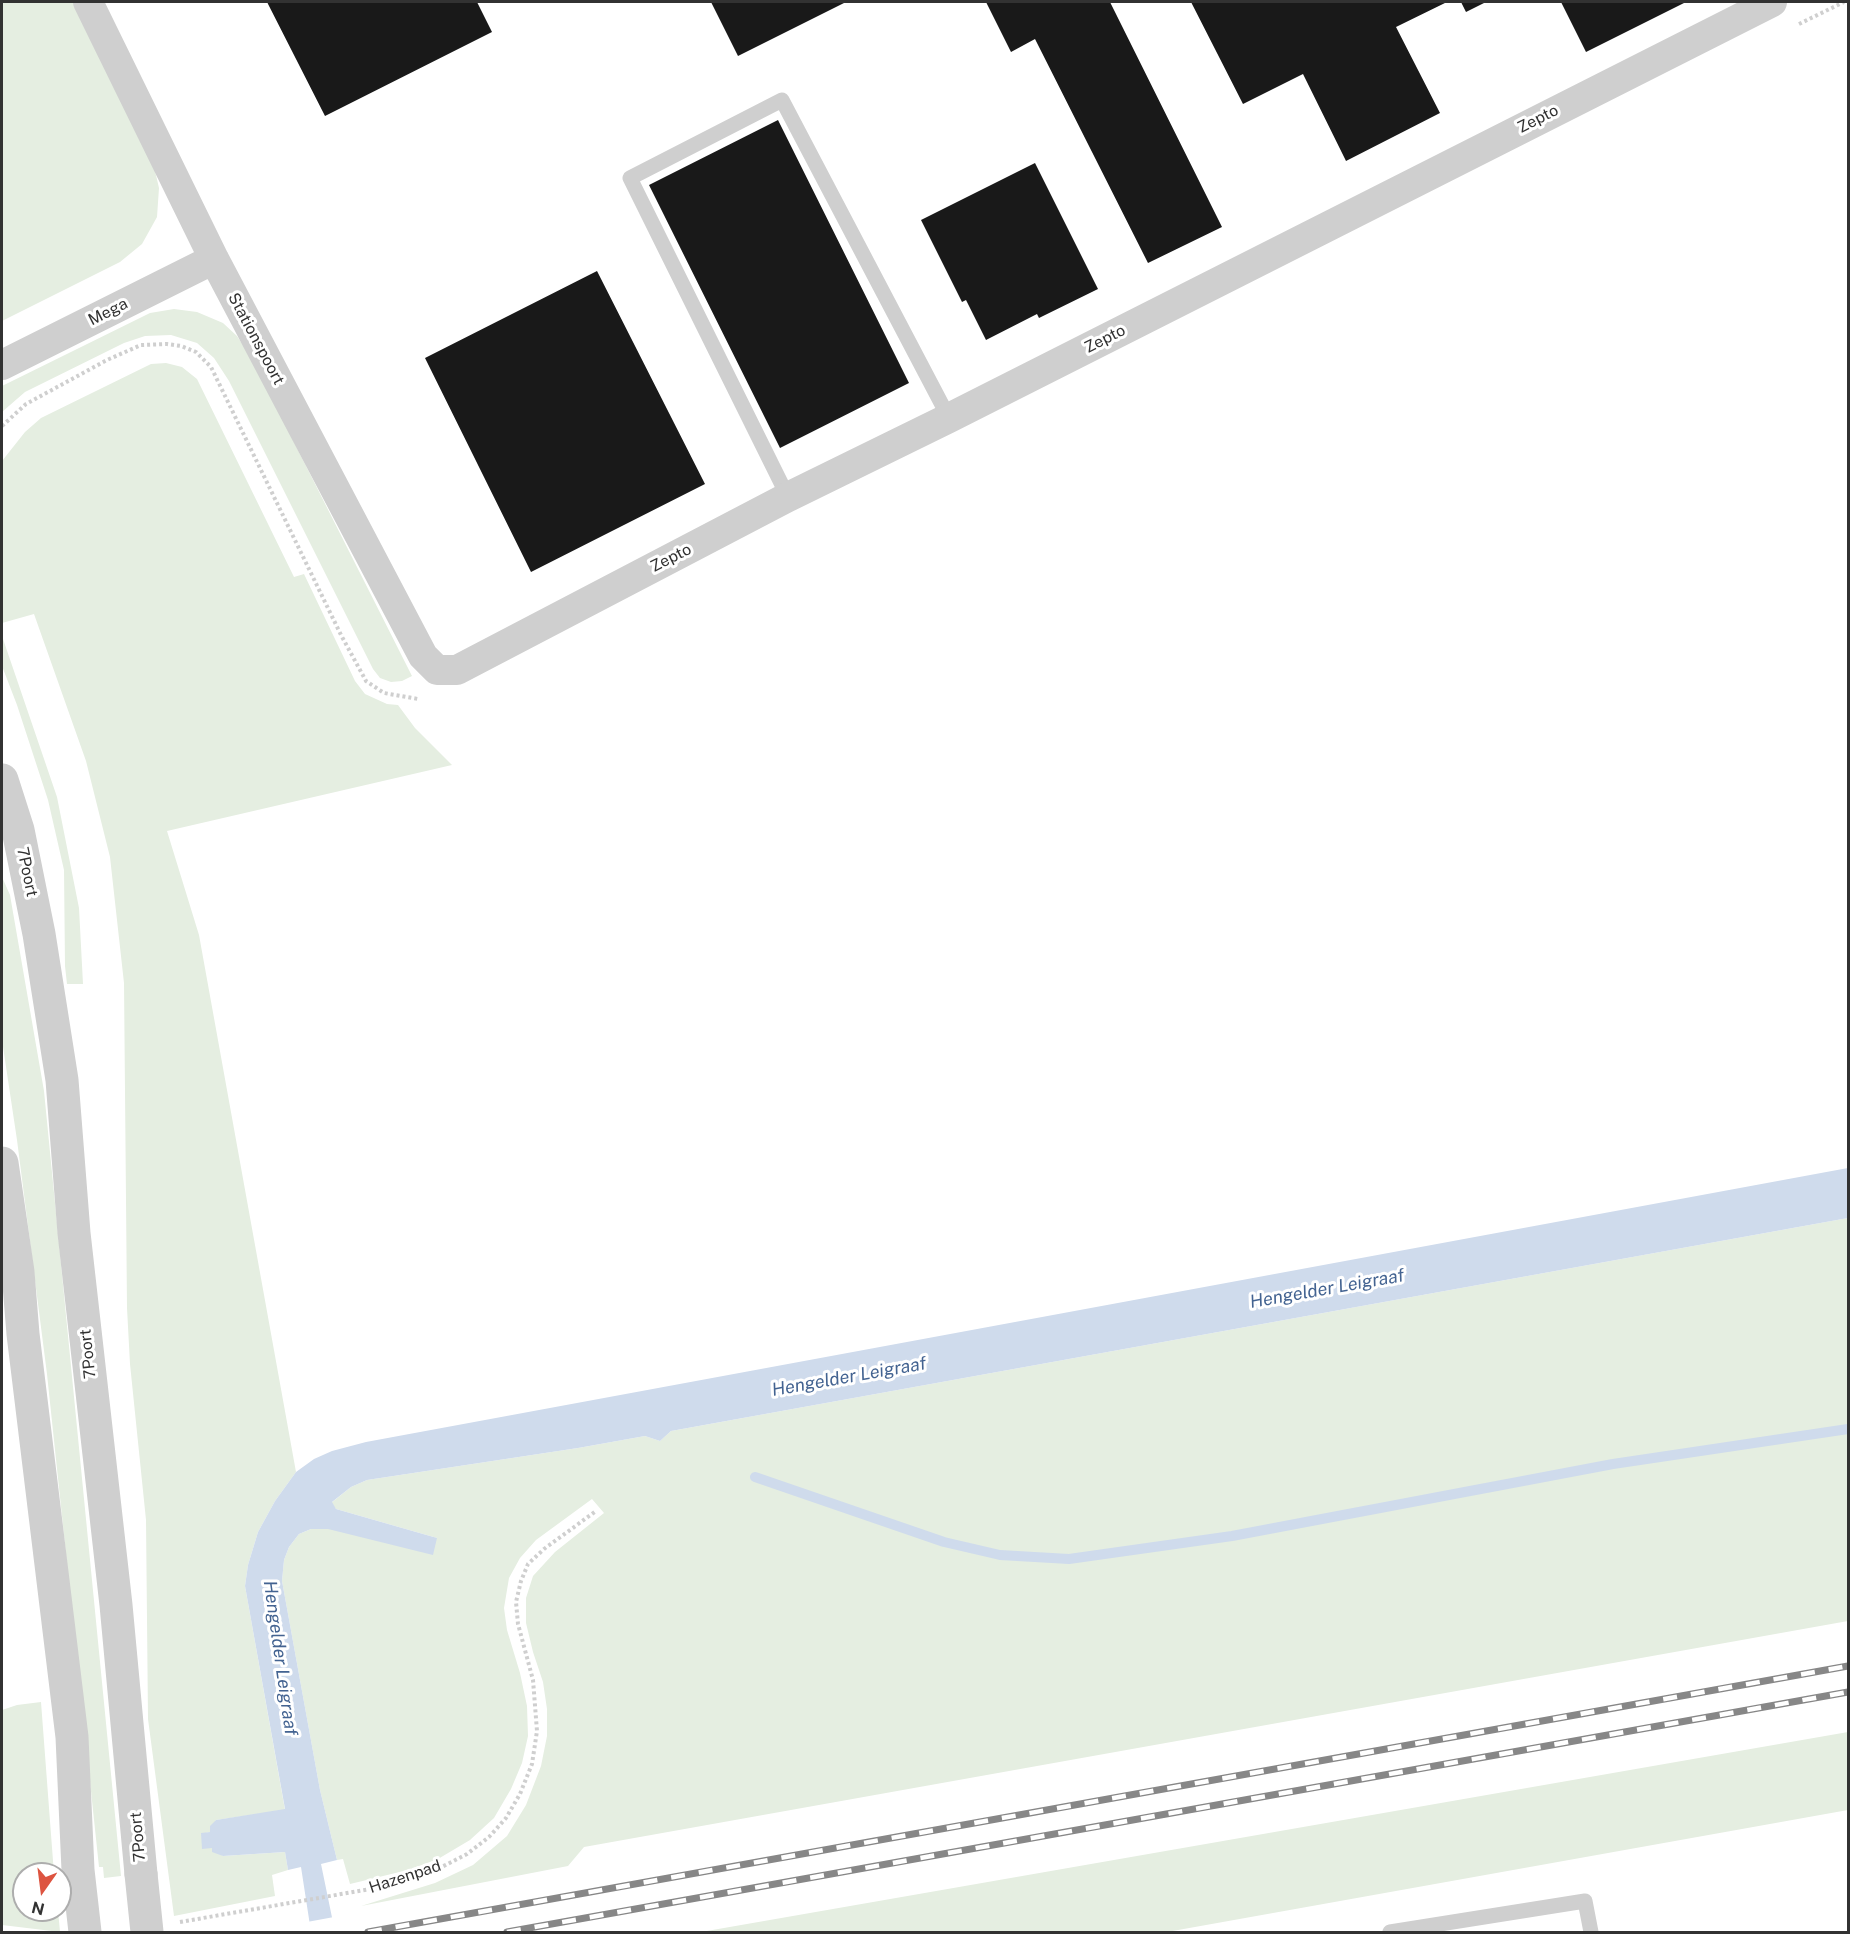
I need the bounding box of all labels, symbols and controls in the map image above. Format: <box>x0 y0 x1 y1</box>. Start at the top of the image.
street label: Zepto <box>1514 101 1562 137</box>
street label: Stationspoort <box>224 290 288 388</box>
street label: Mega <box>85 294 131 330</box>
street label: Zepto <box>1081 321 1129 357</box>
street label: Zepto <box>647 540 695 576</box>
street label: 7Poort <box>12 846 42 898</box>
water label: Hengelder Leigraaf <box>1248 1265 1406 1313</box>
street label: 7Poort <box>76 1328 100 1380</box>
water label: Hengelder Leigraaf <box>770 1353 928 1401</box>
water label: Hengelder Leigraaf <box>258 1579 302 1737</box>
street label: 7Poort <box>126 1811 150 1863</box>
street label: Hazenpad <box>366 1856 444 1898</box>
north arrow <box>12 1862 72 1922</box>
text: N <box>30 1897 46 1919</box>

